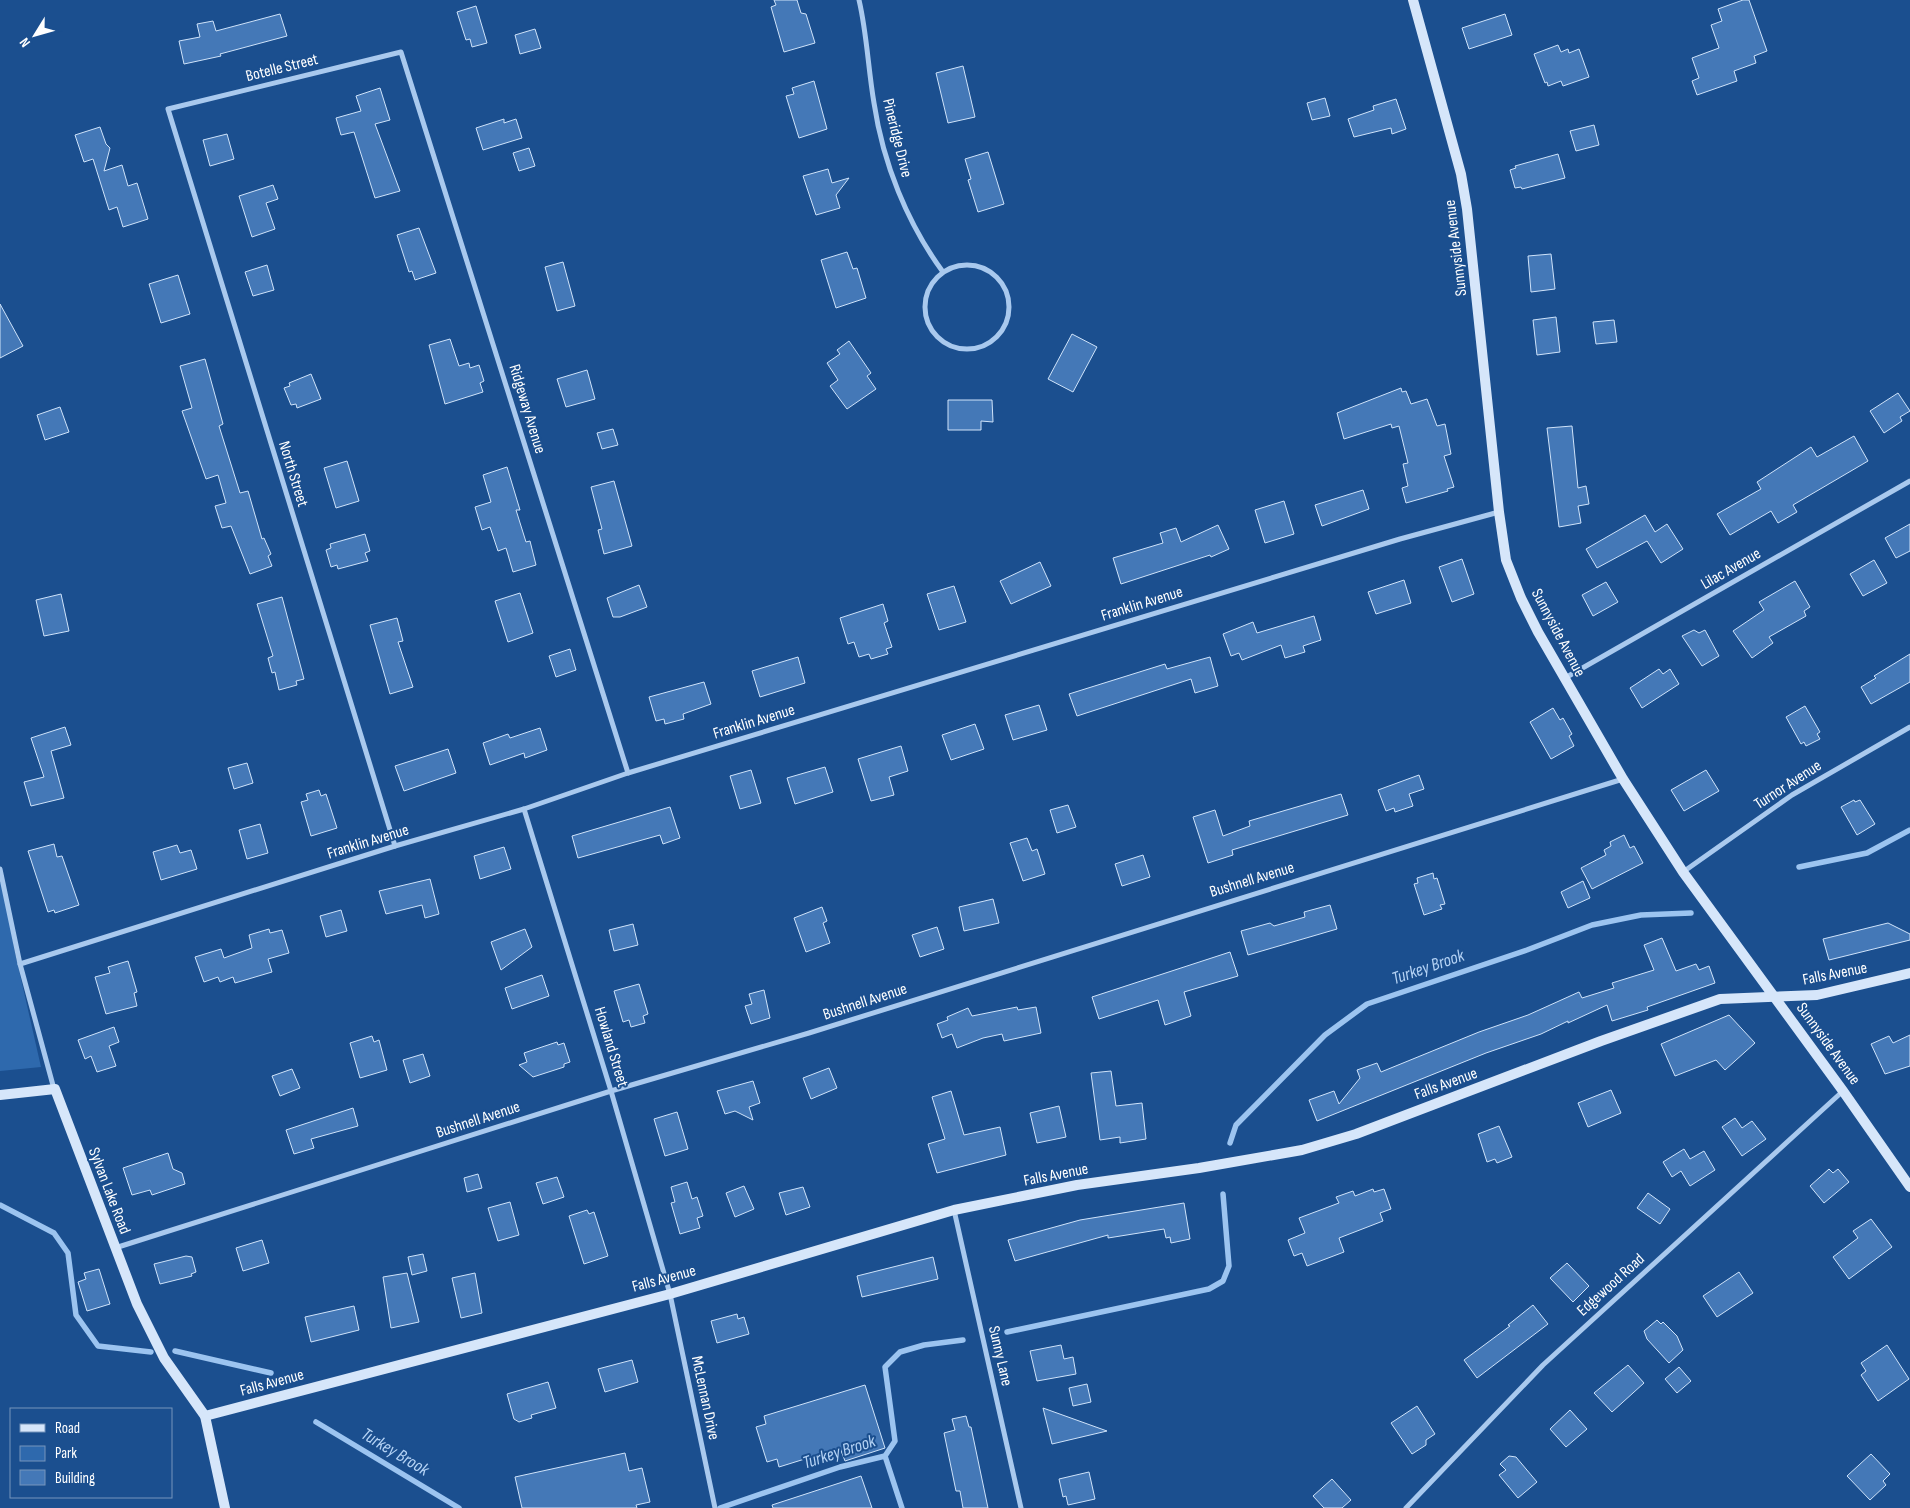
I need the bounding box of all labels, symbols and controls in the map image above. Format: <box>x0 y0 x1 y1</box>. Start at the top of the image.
north arrow <box>10 10 60 60</box>
text: N <box>16 34 34 51</box>
street label: Botelle Street <box>244 50 320 86</box>
street label: Pineridge Drive <box>878 97 916 179</box>
street label: Sunnyside Avenue <box>1441 199 1471 297</box>
street label: Ridgeway Avenue <box>504 362 550 456</box>
street label: North Street <box>274 439 312 509</box>
street label: Lilac Avenue <box>1698 544 1764 594</box>
street label: Franklin Avenue <box>1099 583 1185 625</box>
street label: Sunnyside Avenue <box>1527 586 1589 680</box>
street label: Franklin Avenue <box>711 701 797 743</box>
street label: Turnor Avenue <box>1751 756 1825 814</box>
street label: Franklin Avenue <box>325 821 411 863</box>
street label: Bushnell Avenue <box>1207 858 1297 902</box>
water label: Turkey Brook <box>1389 944 1468 989</box>
street label: Falls Avenue <box>1801 958 1869 990</box>
street label: Bushnell Avenue <box>821 979 909 1025</box>
street label: Sunnyside Avenue <box>1792 999 1864 1089</box>
street label: Howland Street <box>590 1005 632 1089</box>
street label: Falls Avenue <box>1412 1064 1480 1104</box>
street label: Bushnell Avenue <box>434 1097 522 1143</box>
street label: Sylvan Lake Road <box>84 1145 134 1237</box>
street label: Falls Avenue <box>1022 1159 1090 1191</box>
street label: Edgewood Road <box>1573 1250 1649 1320</box>
street label: Falls Avenue <box>630 1261 698 1297</box>
street label: Sunny Lane <box>984 1324 1016 1388</box>
street label: McLennan Drive <box>687 1354 723 1442</box>
street label: Falls Avenue <box>238 1365 306 1401</box>
legend <box>10 1408 172 1498</box>
text: Road <box>55 1419 80 1438</box>
water label: Turkey Brook <box>357 1424 434 1481</box>
water label: Turkey Brook <box>800 1430 879 1474</box>
text: Park <box>55 1444 77 1463</box>
text: Building <box>55 1469 95 1488</box>

